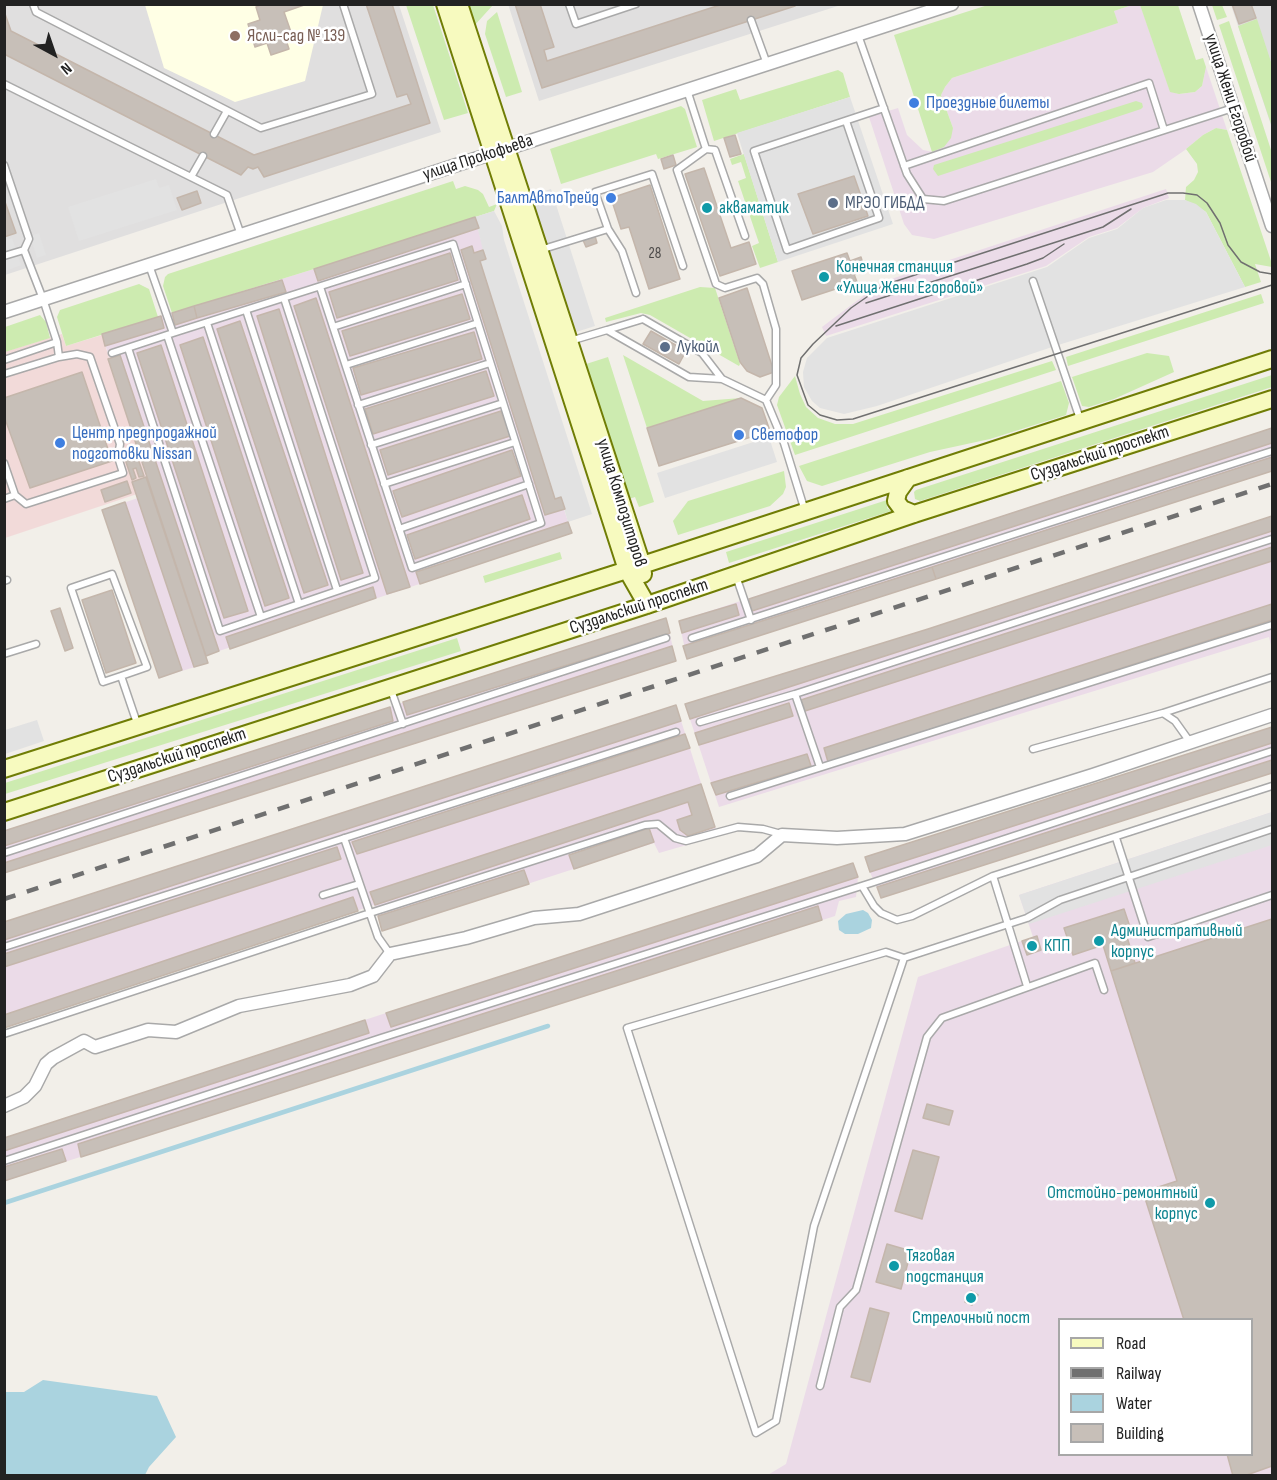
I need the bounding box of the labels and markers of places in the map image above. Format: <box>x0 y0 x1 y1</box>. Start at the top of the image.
place label: Ясли-сад № 139 <box>247 25 345 47</box>
marker: Ясли-сад № 139 <box>228 29 242 43</box>
place label: Проездные билеты <box>926 92 1050 114</box>
marker: Проездные билеты <box>907 96 921 110</box>
place label: БалтАвтоТрейд <box>497 187 599 209</box>
marker: БалтАвтоТрейд <box>604 191 618 205</box>
place label: МРЭО ГИБДД <box>845 192 925 214</box>
marker: МРЭО ГИБДД <box>826 196 840 210</box>
place label: акваматик <box>719 197 789 219</box>
marker: акваматик <box>700 201 714 215</box>
place label: Конечная станция «Улица Жени Егоровой» <box>836 256 983 298</box>
marker: Конечная станция «Улица Жени Егоровой» <box>817 270 831 284</box>
place label: Лукойл <box>677 336 719 358</box>
marker: Лукойл <box>658 340 672 354</box>
place label: Центр предпродажной подготовки Nissan <box>72 422 217 464</box>
place label: Светофор <box>751 424 818 446</box>
marker: Светофор <box>732 428 746 442</box>
marker: Центр предпродажной подготовки Nissan <box>53 436 67 450</box>
place label: Административный корпус <box>1111 920 1243 962</box>
marker: Административный корпус <box>1092 934 1106 948</box>
place label: КПП <box>1044 935 1070 957</box>
marker: КПП <box>1025 939 1039 953</box>
place label: Отстойно-ремонтный корпус <box>1047 1182 1198 1224</box>
marker: Отстойно-ремонтный корпус <box>1203 1196 1217 1210</box>
place label: Тяговая подстанция <box>906 1245 984 1288</box>
marker: Тяговая подстанция <box>887 1259 901 1273</box>
marker: Стрелочный пост <box>964 1291 978 1305</box>
place label: Стрелочный пост <box>912 1307 1030 1329</box>

